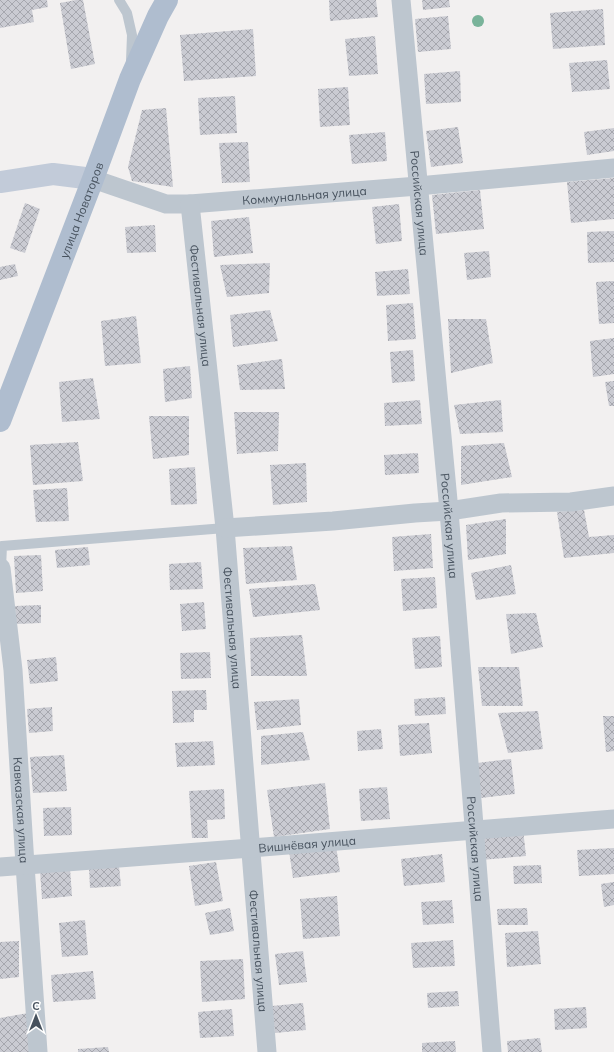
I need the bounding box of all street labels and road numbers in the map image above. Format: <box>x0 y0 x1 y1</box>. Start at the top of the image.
street label: Российская улица <box>408 150 432 256</box>
street label: улица Новаторов <box>56 160 106 260</box>
street label: Коммунальная улица <box>242 183 367 207</box>
street label: Фестивальная улица <box>187 244 215 367</box>
street label: Российская улица <box>438 472 462 579</box>
street label: Фестивальная улица <box>221 566 245 690</box>
street label: Кавказская улица <box>11 756 32 864</box>
street label: Российская улица <box>464 795 488 902</box>
street label: Вишнёвая улица <box>258 832 356 855</box>
street label: Фестивальная улица <box>247 889 271 1012</box>

